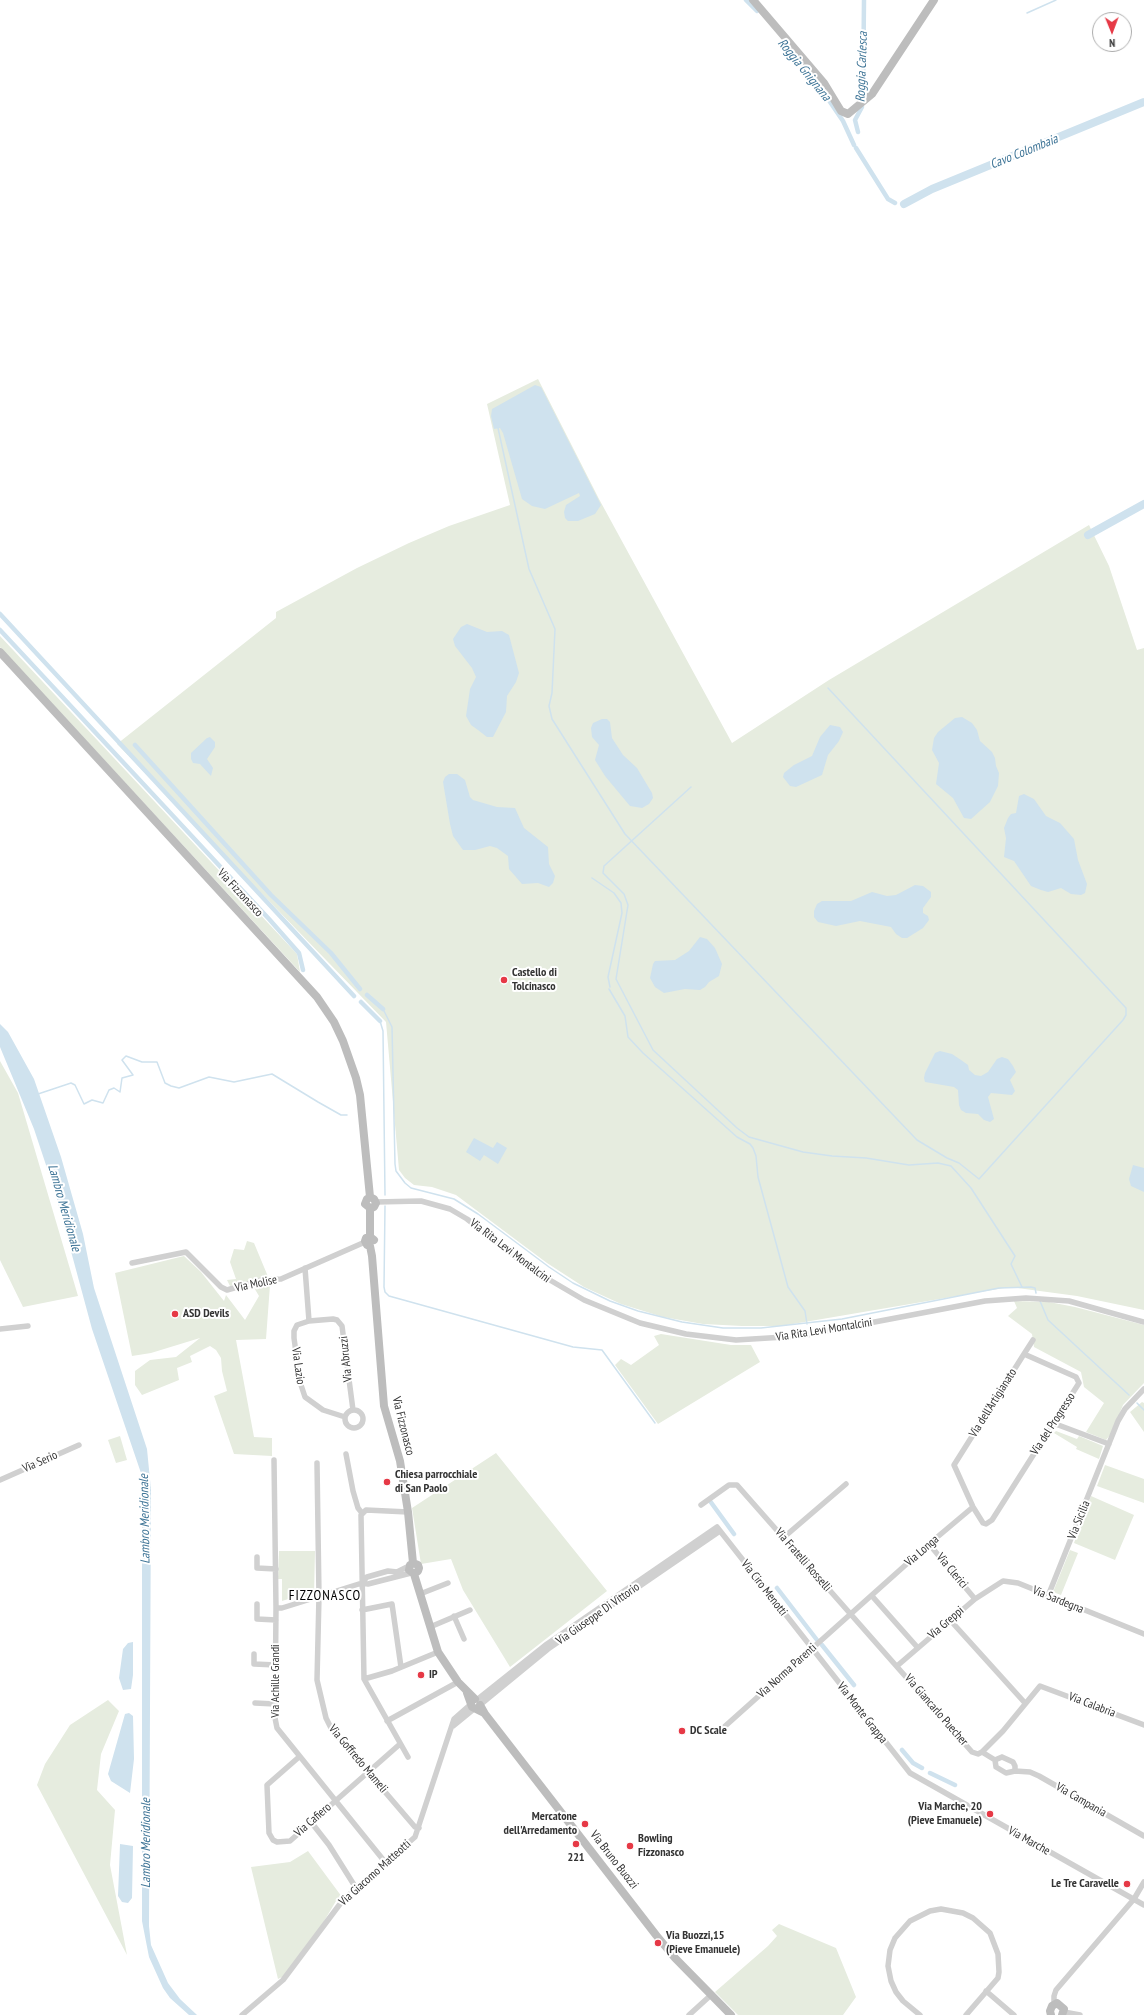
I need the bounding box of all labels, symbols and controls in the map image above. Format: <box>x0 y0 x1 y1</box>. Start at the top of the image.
north arrow <box>1092 12 1132 52</box>
water label: Roggia Carlesca <box>853 31 871 103</box>
water label: Roggia Gnignana <box>774 36 834 104</box>
text: N <box>1109 36 1115 50</box>
water label: Cavo Colombaia <box>988 131 1060 173</box>
street label: Via Fizzonasco <box>214 866 266 920</box>
place label: Castello di Tolcinasco <box>512 966 557 994</box>
marker: Castello di Tolcinasco <box>499 975 509 985</box>
water label: Lambro Meridionale <box>44 1163 84 1253</box>
street label: Via Rita Levi Montalcini <box>467 1216 553 1286</box>
street label: Via Molise <box>234 1273 278 1295</box>
place label: ASD Devils <box>183 1307 229 1321</box>
marker: ASD Devils <box>170 1309 180 1319</box>
street label: Via Rita Levi Montalcini <box>775 1315 873 1345</box>
street label: Via Abruzzi <box>336 1335 356 1383</box>
street label: Via Lazio <box>288 1347 308 1385</box>
street label: Via dell'Artigianato <box>966 1366 1020 1440</box>
street label: Via del Progresso <box>1028 1390 1078 1458</box>
street label: Via Fizzonasco <box>389 1395 417 1457</box>
street label: Via Serio <box>20 1448 60 1476</box>
place label: Chiesa parrocchiale di San Paolo <box>395 1468 477 1496</box>
water label: Lambro Meridionale <box>136 1474 154 1564</box>
marker: Chiesa parrocchiale di San Paolo <box>382 1477 392 1487</box>
street label: Via Sicilia <box>1065 1499 1093 1541</box>
street label: Via Fratelli Rosselli <box>772 1525 834 1595</box>
street label: Via Longa <box>902 1532 942 1570</box>
street label: Via Clerici <box>933 1550 971 1592</box>
street label: Via Ciro Menotti <box>738 1557 790 1619</box>
street label: Via Giuseppe Di Vittorio <box>554 1580 642 1648</box>
street label: Via Sardegna <box>1030 1583 1086 1617</box>
district label: FIZZONASCO <box>289 1588 361 1604</box>
street label: Via Greppi <box>925 1604 967 1642</box>
street label: Via Norma Parenti <box>754 1641 820 1701</box>
street label: Via Achille Grandi <box>269 1644 283 1718</box>
place label: IP <box>429 1668 438 1682</box>
marker: IP <box>416 1670 426 1680</box>
street label: Via Giancarlo Puecher <box>901 1671 971 1749</box>
street label: Via Monte Grappa <box>834 1680 890 1746</box>
street label: Via Calabria <box>1066 1689 1118 1721</box>
street label: Via Goffredo Mameli <box>325 1722 391 1796</box>
place label: DC Scale <box>690 1724 727 1738</box>
marker: DC Scale <box>677 1726 687 1736</box>
street label: Via Campania <box>1053 1780 1109 1820</box>
water label: Lambro Meridionale <box>138 1798 154 1888</box>
street label: Via Cafiero <box>292 1800 334 1840</box>
place label: Via Marche, 20 (Pieve Emanuele) <box>908 1800 982 1828</box>
marker: Via Marche, 20 (Pieve Emanuele) <box>985 1809 995 1819</box>
place label: Mercatone dell'Arredamento <box>504 1810 577 1838</box>
marker: Mercatone dell'Arredamento <box>580 1819 590 1829</box>
street label: Via Marche <box>1006 1824 1052 1858</box>
street label: Via Bruno Buozzi <box>587 1828 641 1892</box>
place label: Bowling Fizzonasco <box>638 1832 684 1860</box>
street label: Via Giacomo Matteotti <box>336 1837 414 1909</box>
marker: 221 <box>571 1839 581 1849</box>
marker: Bowling Fizzonasco <box>625 1841 635 1851</box>
place label: 221 <box>567 1851 585 1865</box>
place label: Le Tre Caravelle <box>1051 1877 1119 1891</box>
marker: Le Tre Caravelle <box>1122 1879 1132 1889</box>
place label: Via Buozzi,15 (Pieve Emanuele) <box>666 1929 740 1957</box>
marker: Via Buozzi,15 (Pieve Emanuele) <box>653 1938 663 1948</box>

